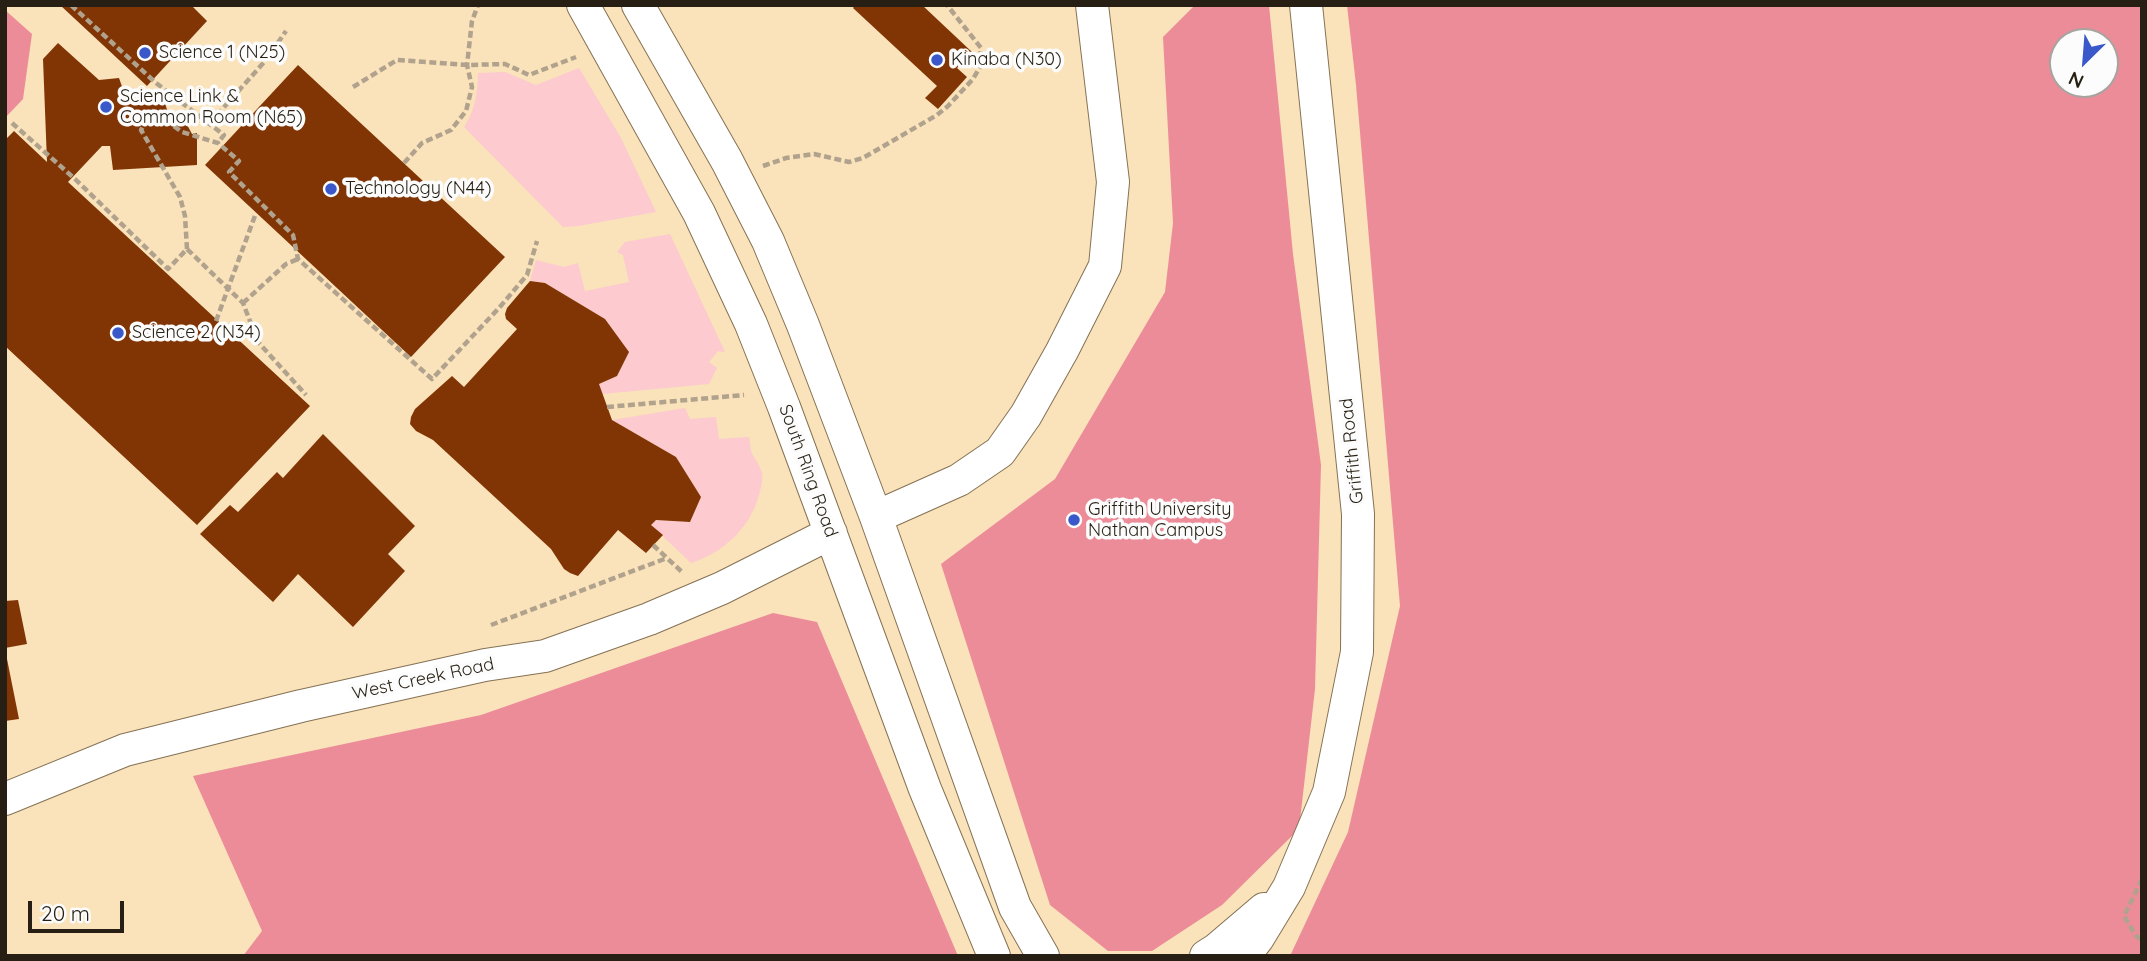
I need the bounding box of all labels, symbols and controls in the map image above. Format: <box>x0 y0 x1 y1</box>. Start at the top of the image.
north arrow <box>2049 28 2119 98</box>
place label: Science 1 (N25) <box>159 42 285 64</box>
marker: Science 1 (N25) <box>137 45 153 61</box>
place label: Kinaba (N30) <box>951 49 1062 71</box>
marker: Kinaba (N30) <box>929 52 945 68</box>
text: N <box>2065 66 2087 94</box>
place label: Science Link & Common Room (N65) <box>120 86 303 128</box>
marker: Science Link & Common Room (N65) <box>98 99 114 115</box>
place label: Technology (N44) <box>345 178 491 200</box>
marker: Technology (N44) <box>323 181 339 197</box>
place label: Science 2 (N34) <box>132 322 261 344</box>
marker: Science 2 (N34) <box>110 325 126 341</box>
street label: Griffith Road <box>1336 397 1368 505</box>
street label: South Ring Road <box>774 402 842 540</box>
place label: Griffith University Nathan Campus <box>1088 499 1232 542</box>
marker: Griffith University Nathan Campus <box>1066 512 1082 528</box>
street label: West Creek Road <box>350 653 496 705</box>
scale bar <box>32 888 128 932</box>
text: 20 m <box>41 900 90 926</box>

